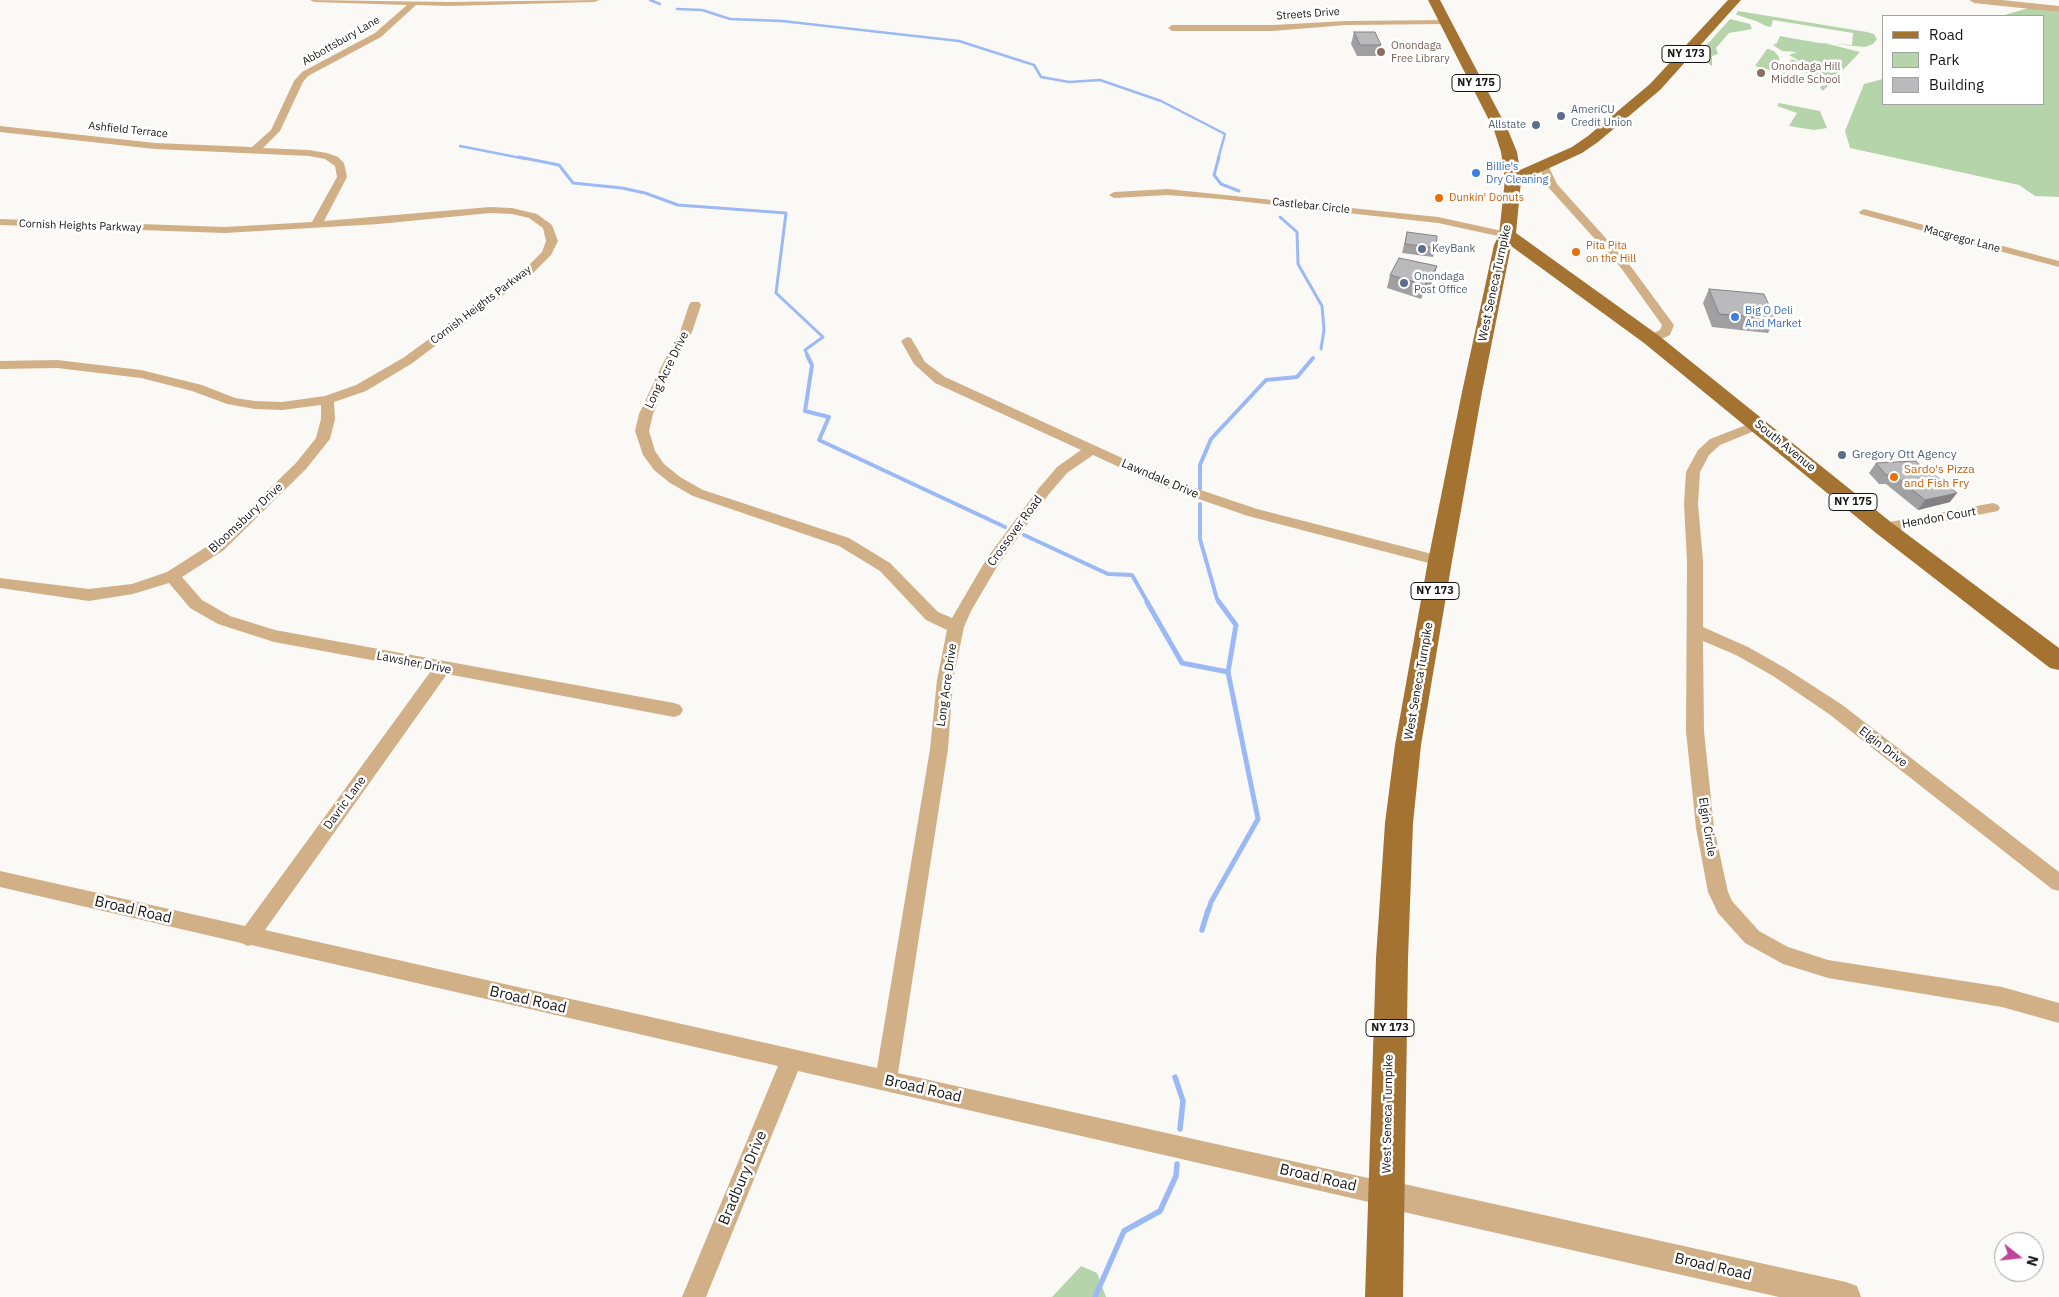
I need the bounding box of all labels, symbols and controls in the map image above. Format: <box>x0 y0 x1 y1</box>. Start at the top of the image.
street label: Streets Drive <box>1276 5 1340 23</box>
street label: Abbottsbury Lane <box>300 13 382 69</box>
legend <box>1882 15 2044 105</box>
text: Road <box>1929 25 1964 44</box>
place label: Onondaga Free Library <box>1391 39 1450 65</box>
marker: Onondaga Free Library <box>1375 46 1387 58</box>
road number: NY 173 <box>1662 46 1710 62</box>
text: Park <box>1929 50 1959 69</box>
place label: Onondaga Hill Middle School <box>1771 60 1841 86</box>
marker: Onondaga Hill Middle School <box>1755 67 1767 79</box>
road number: NY 175 <box>1452 75 1500 92</box>
text: Building <box>1929 75 1984 94</box>
place label: AmeriCU Credit Union <box>1571 103 1632 129</box>
marker: AmeriCU Credit Union <box>1555 110 1567 122</box>
place label: Allstate <box>1488 118 1526 132</box>
street label: Ashfield Terrace <box>88 119 168 141</box>
marker: Allstate <box>1530 119 1542 131</box>
place label: Billie's Dry Cleaning <box>1486 160 1548 186</box>
marker: Billie's Dry Cleaning <box>1470 167 1482 179</box>
place label: Dunkin' Donuts <box>1449 191 1524 205</box>
marker: Dunkin' Donuts <box>1433 192 1445 204</box>
street label: Castlebar Circle <box>1272 195 1350 217</box>
street label: Cornish Heights Parkway <box>19 217 141 235</box>
street label: Macgregor Lane <box>1922 222 2002 256</box>
street label: West Seneca Turnpike <box>1476 223 1514 343</box>
place label: Pita Pita on the Hill <box>1586 239 1636 265</box>
place label: KeyBank <box>1432 242 1475 256</box>
marker: KeyBank <box>1416 243 1428 255</box>
marker: Pita Pita on the Hill <box>1570 246 1582 258</box>
street label: Cornish Heights Parkway <box>428 263 534 347</box>
place label: Onondaga Post Office <box>1414 270 1467 296</box>
marker: Onondaga Post Office <box>1398 277 1410 289</box>
place label: Big O Deli And Market <box>1745 304 1802 330</box>
marker: Big O Deli And Market <box>1729 311 1741 323</box>
street label: Long Acre Drive <box>642 329 692 411</box>
street label: South Avenue <box>1752 417 1818 475</box>
place label: Gregory Ott Agency <box>1852 448 1957 462</box>
marker: Gregory Ott Agency <box>1836 449 1848 461</box>
street label: Lawndale Drive <box>1119 456 1201 502</box>
place label: Sardo's Pizza and Fish Fry <box>1904 463 1975 491</box>
marker: Sardo's Pizza and Fish Fry <box>1888 471 1900 483</box>
street label: Bloomsbury Drive <box>206 480 286 556</box>
street label: Crossover Road <box>984 493 1046 569</box>
road number: NY 175 <box>1829 494 1877 511</box>
street label: Hendon Court <box>1901 504 1977 532</box>
road number: NY 173 <box>1411 582 1459 600</box>
street label: West Seneca Turnpike <box>1402 621 1436 741</box>
street label: Long Acre Drive <box>934 642 960 728</box>
street label: Lawsher Drive <box>375 649 453 677</box>
street label: Elgin Drive <box>1856 724 1910 770</box>
street label: Davric Lane <box>321 774 369 832</box>
street label: Elgin Circle <box>1695 796 1719 858</box>
street label: Broad Road <box>93 892 173 928</box>
street label: Broad Road <box>488 982 568 1018</box>
road number: NY 173 <box>1366 1020 1414 1036</box>
street label: West Seneca Turnpike <box>1380 1054 1396 1174</box>
street label: Broad Road <box>883 1071 963 1107</box>
street label: Bradbury Drive <box>715 1128 771 1228</box>
street label: Broad Road <box>1278 1160 1358 1196</box>
north arrow <box>1994 1232 2044 1282</box>
street label: Broad Road <box>1673 1249 1753 1285</box>
text: N <box>2022 1253 2043 1268</box>

